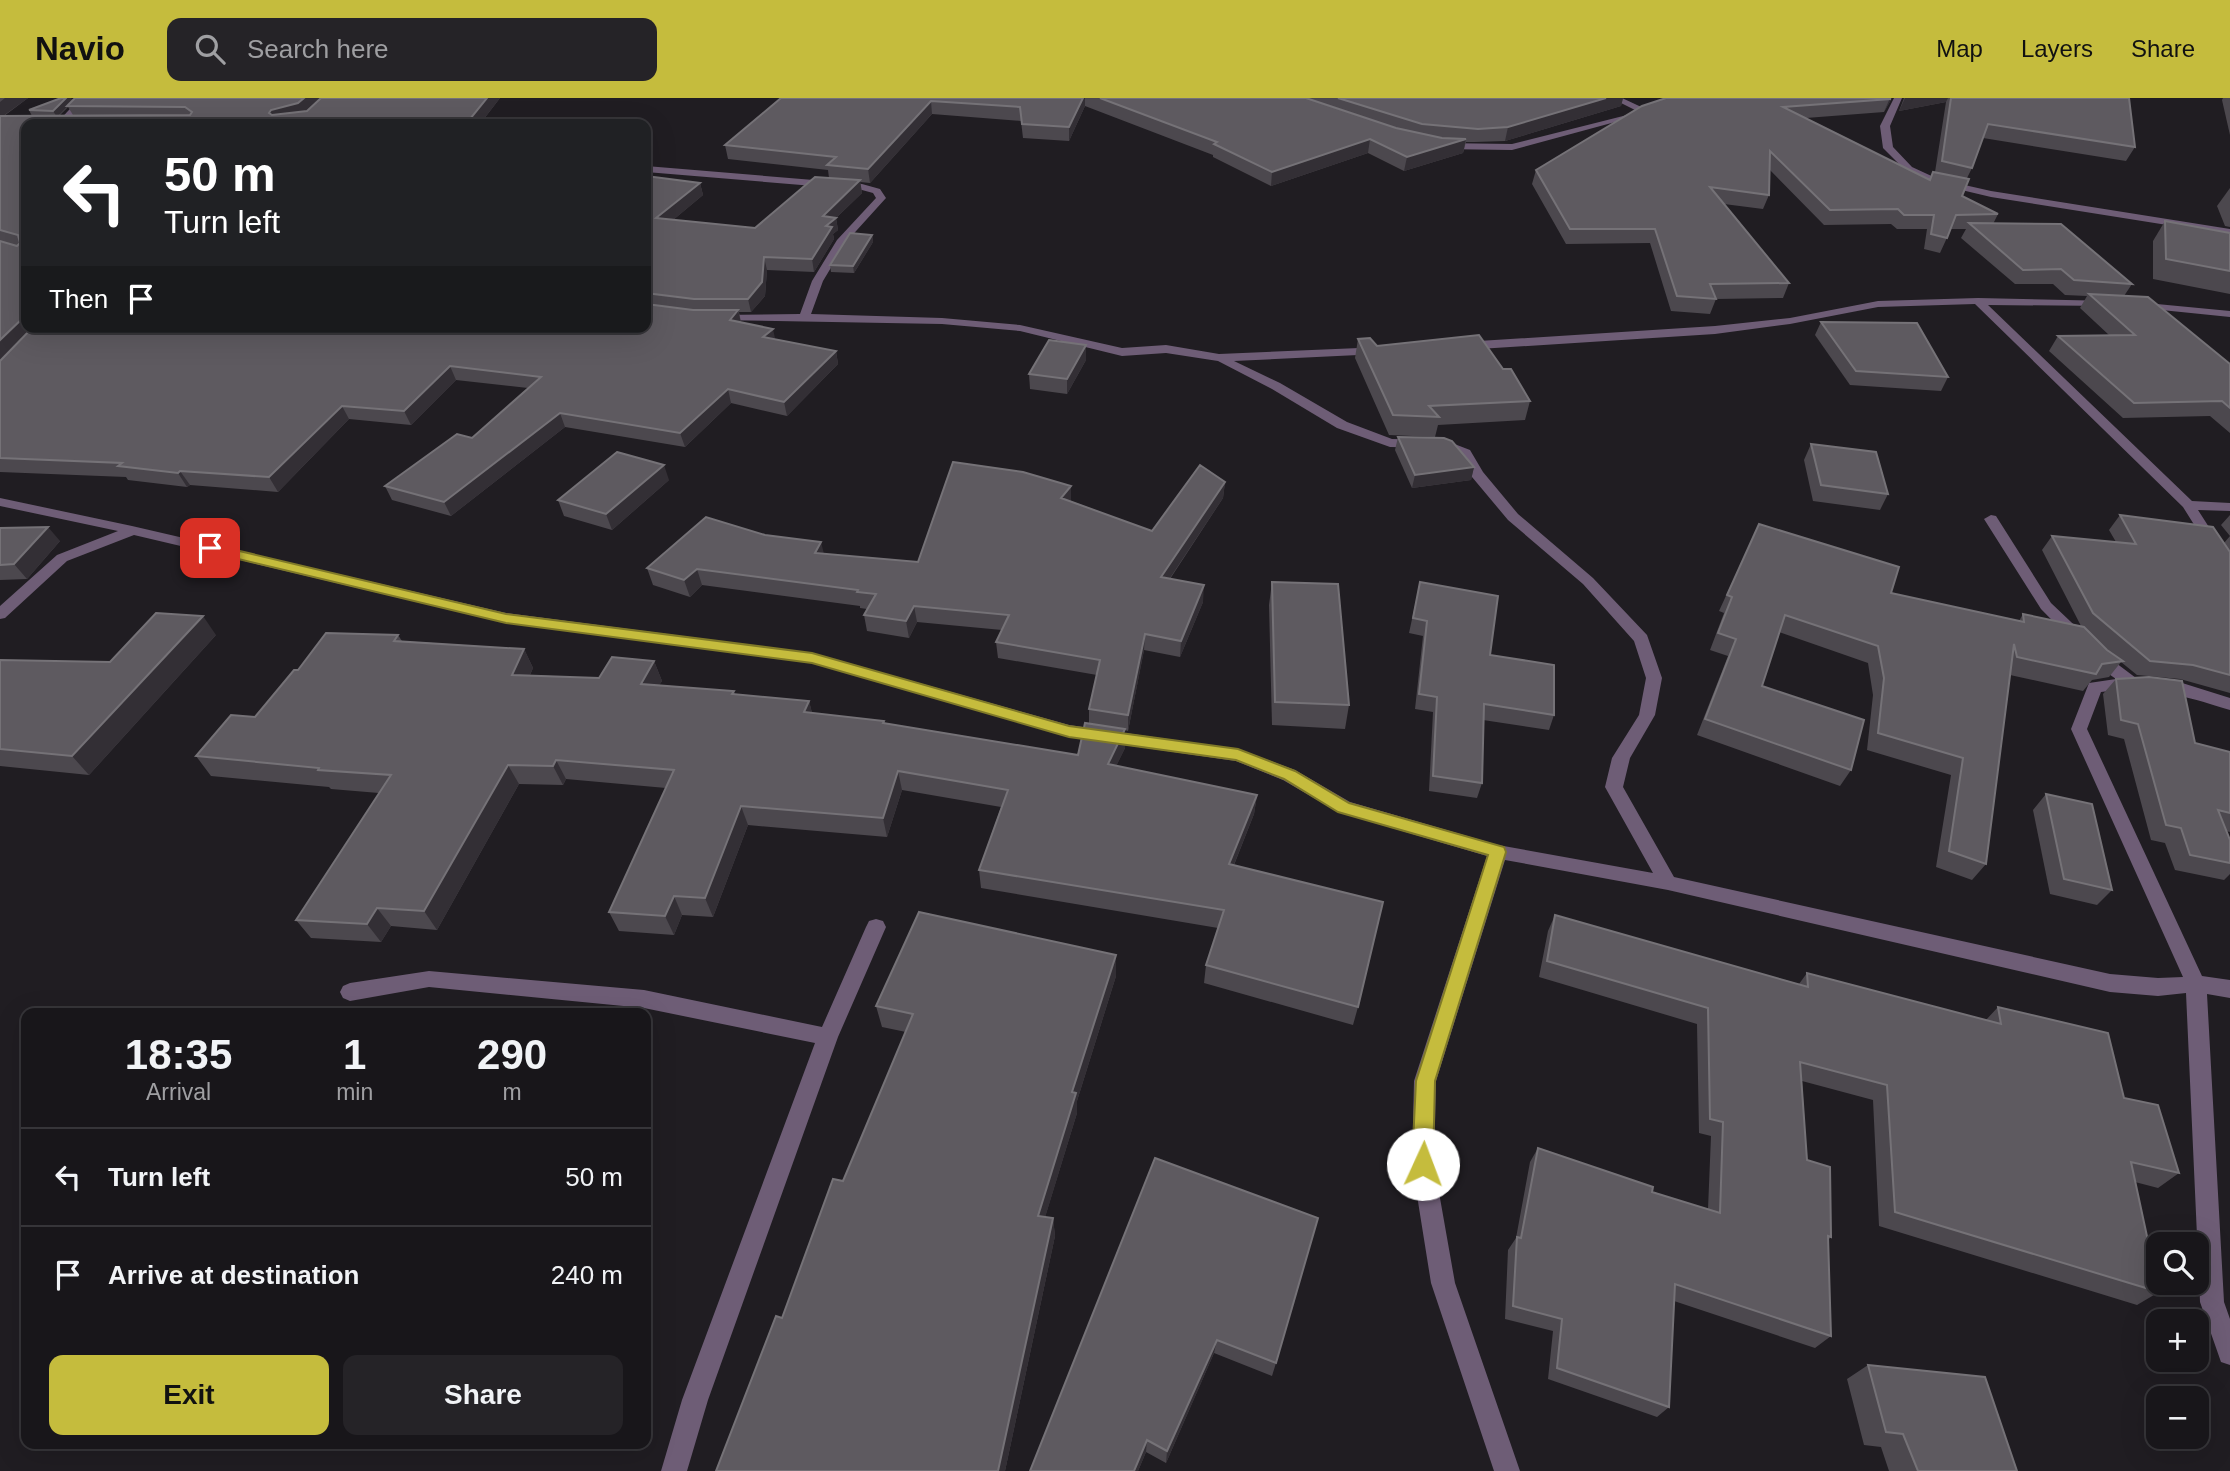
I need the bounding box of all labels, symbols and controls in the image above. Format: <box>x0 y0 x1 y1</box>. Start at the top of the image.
search box <box>167 18 657 81</box>
text: Navio <box>35 30 125 67</box>
icon: search <box>191 30 229 68</box>
text: Search here <box>247 34 389 64</box>
text: Map <box>1936 35 1983 62</box>
text: Layers <box>2021 35 2093 62</box>
text: Share <box>2131 35 2195 62</box>
icon: left <box>49 147 140 238</box>
text: 50 m <box>164 147 276 201</box>
text: Turn left <box>164 204 280 240</box>
icon: arrive <box>122 280 160 318</box>
text: Then <box>49 284 108 314</box>
pin <box>180 518 240 578</box>
icon: arrive <box>191 529 229 567</box>
text: 18:35 <box>125 1031 232 1078</box>
text: 1 <box>343 1031 366 1078</box>
text: 290 <box>477 1031 547 1078</box>
text: Arrival <box>146 1079 211 1105</box>
text: min <box>336 1079 373 1105</box>
text: m <box>503 1079 522 1105</box>
position arrow <box>1386 1127 1460 1201</box>
icon: left <box>49 1158 87 1196</box>
text: Turn left <box>108 1162 210 1192</box>
text: 50 m <box>565 1162 623 1192</box>
map controls <box>2146 1232 2209 1449</box>
button: search <box>2146 1232 2209 1295</box>
icon: arrive <box>49 1256 87 1294</box>
text: Arrive at destination <box>108 1260 359 1290</box>
text: 240 m <box>551 1260 623 1290</box>
button: + <box>2146 1309 2209 1372</box>
button: Exit <box>49 1355 329 1435</box>
button: Share <box>343 1355 623 1435</box>
button: − <box>2146 1386 2209 1449</box>

